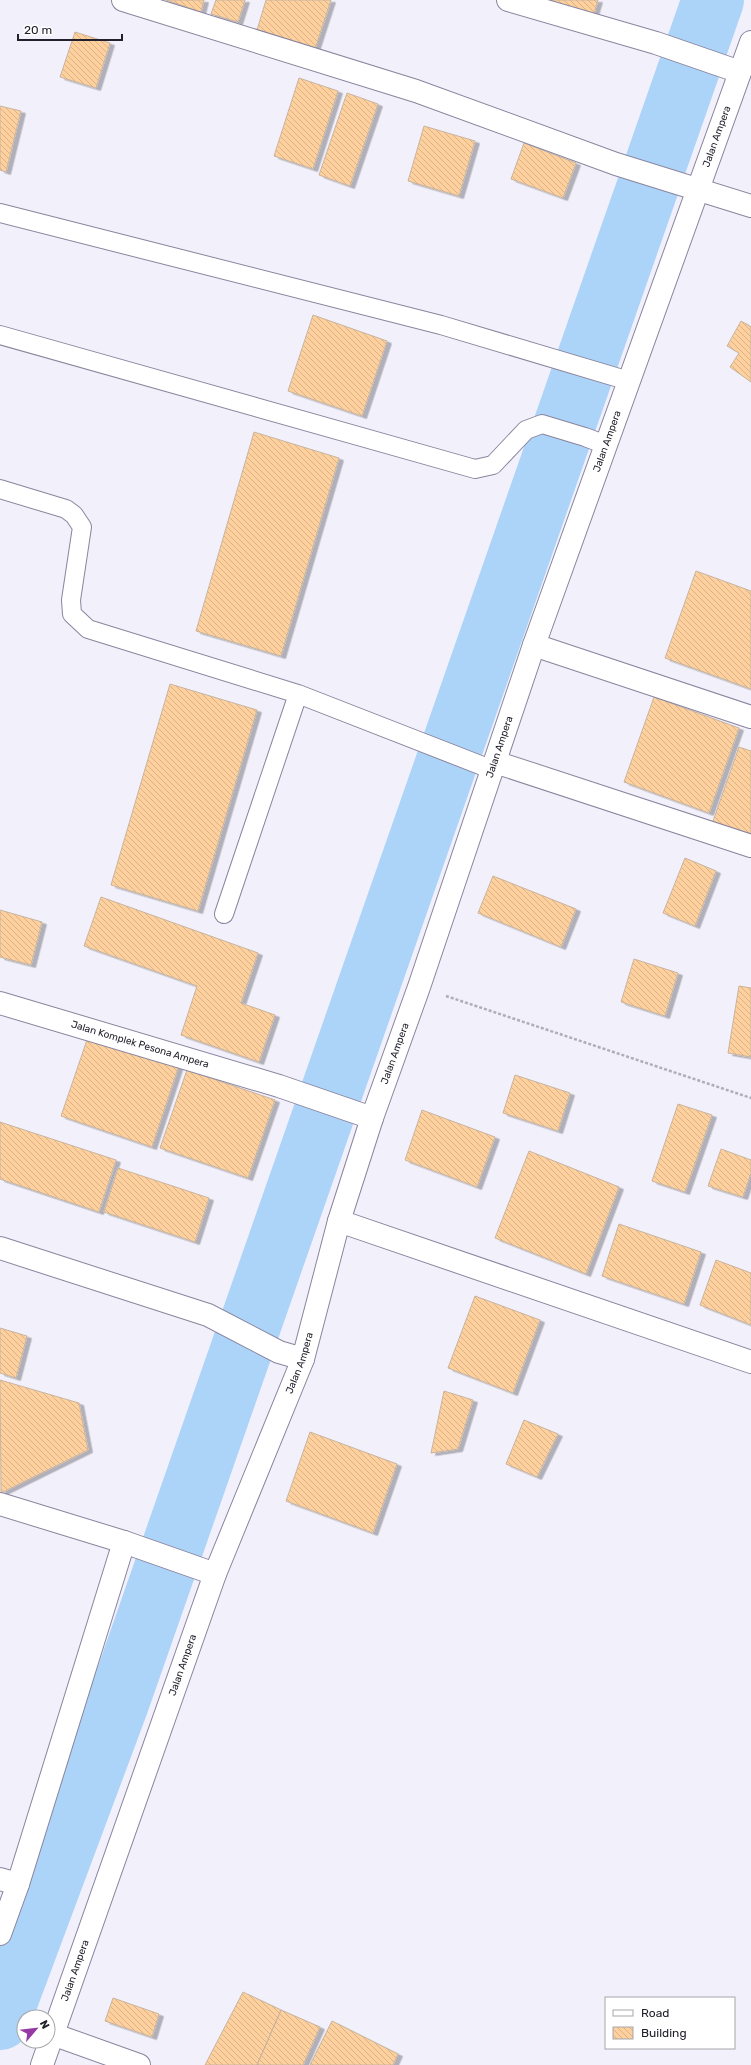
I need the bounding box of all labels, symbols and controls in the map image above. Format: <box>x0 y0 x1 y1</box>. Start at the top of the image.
scale bar <box>18 16 122 42</box>
text: 20 m <box>24 23 52 37</box>
street label: Jalan Ampera <box>700 104 734 169</box>
street label: Jalan Ampera <box>591 409 624 474</box>
street label: Jalan Ampera <box>484 715 516 780</box>
street label: Jalan Komplek Pesona Ampera <box>70 1018 210 1071</box>
street label: Jalan Ampera <box>379 1021 412 1086</box>
street label: Jalan Ampera <box>283 1331 316 1396</box>
street label: Jalan Ampera <box>167 1633 199 1698</box>
street label: Jalan Ampera <box>59 1938 92 2003</box>
legend <box>605 1997 735 2049</box>
text: Road <box>641 2006 669 2020</box>
north arrow <box>16 2009 56 2049</box>
text: N <box>37 2018 52 2031</box>
text: Building <box>641 2026 687 2040</box>

